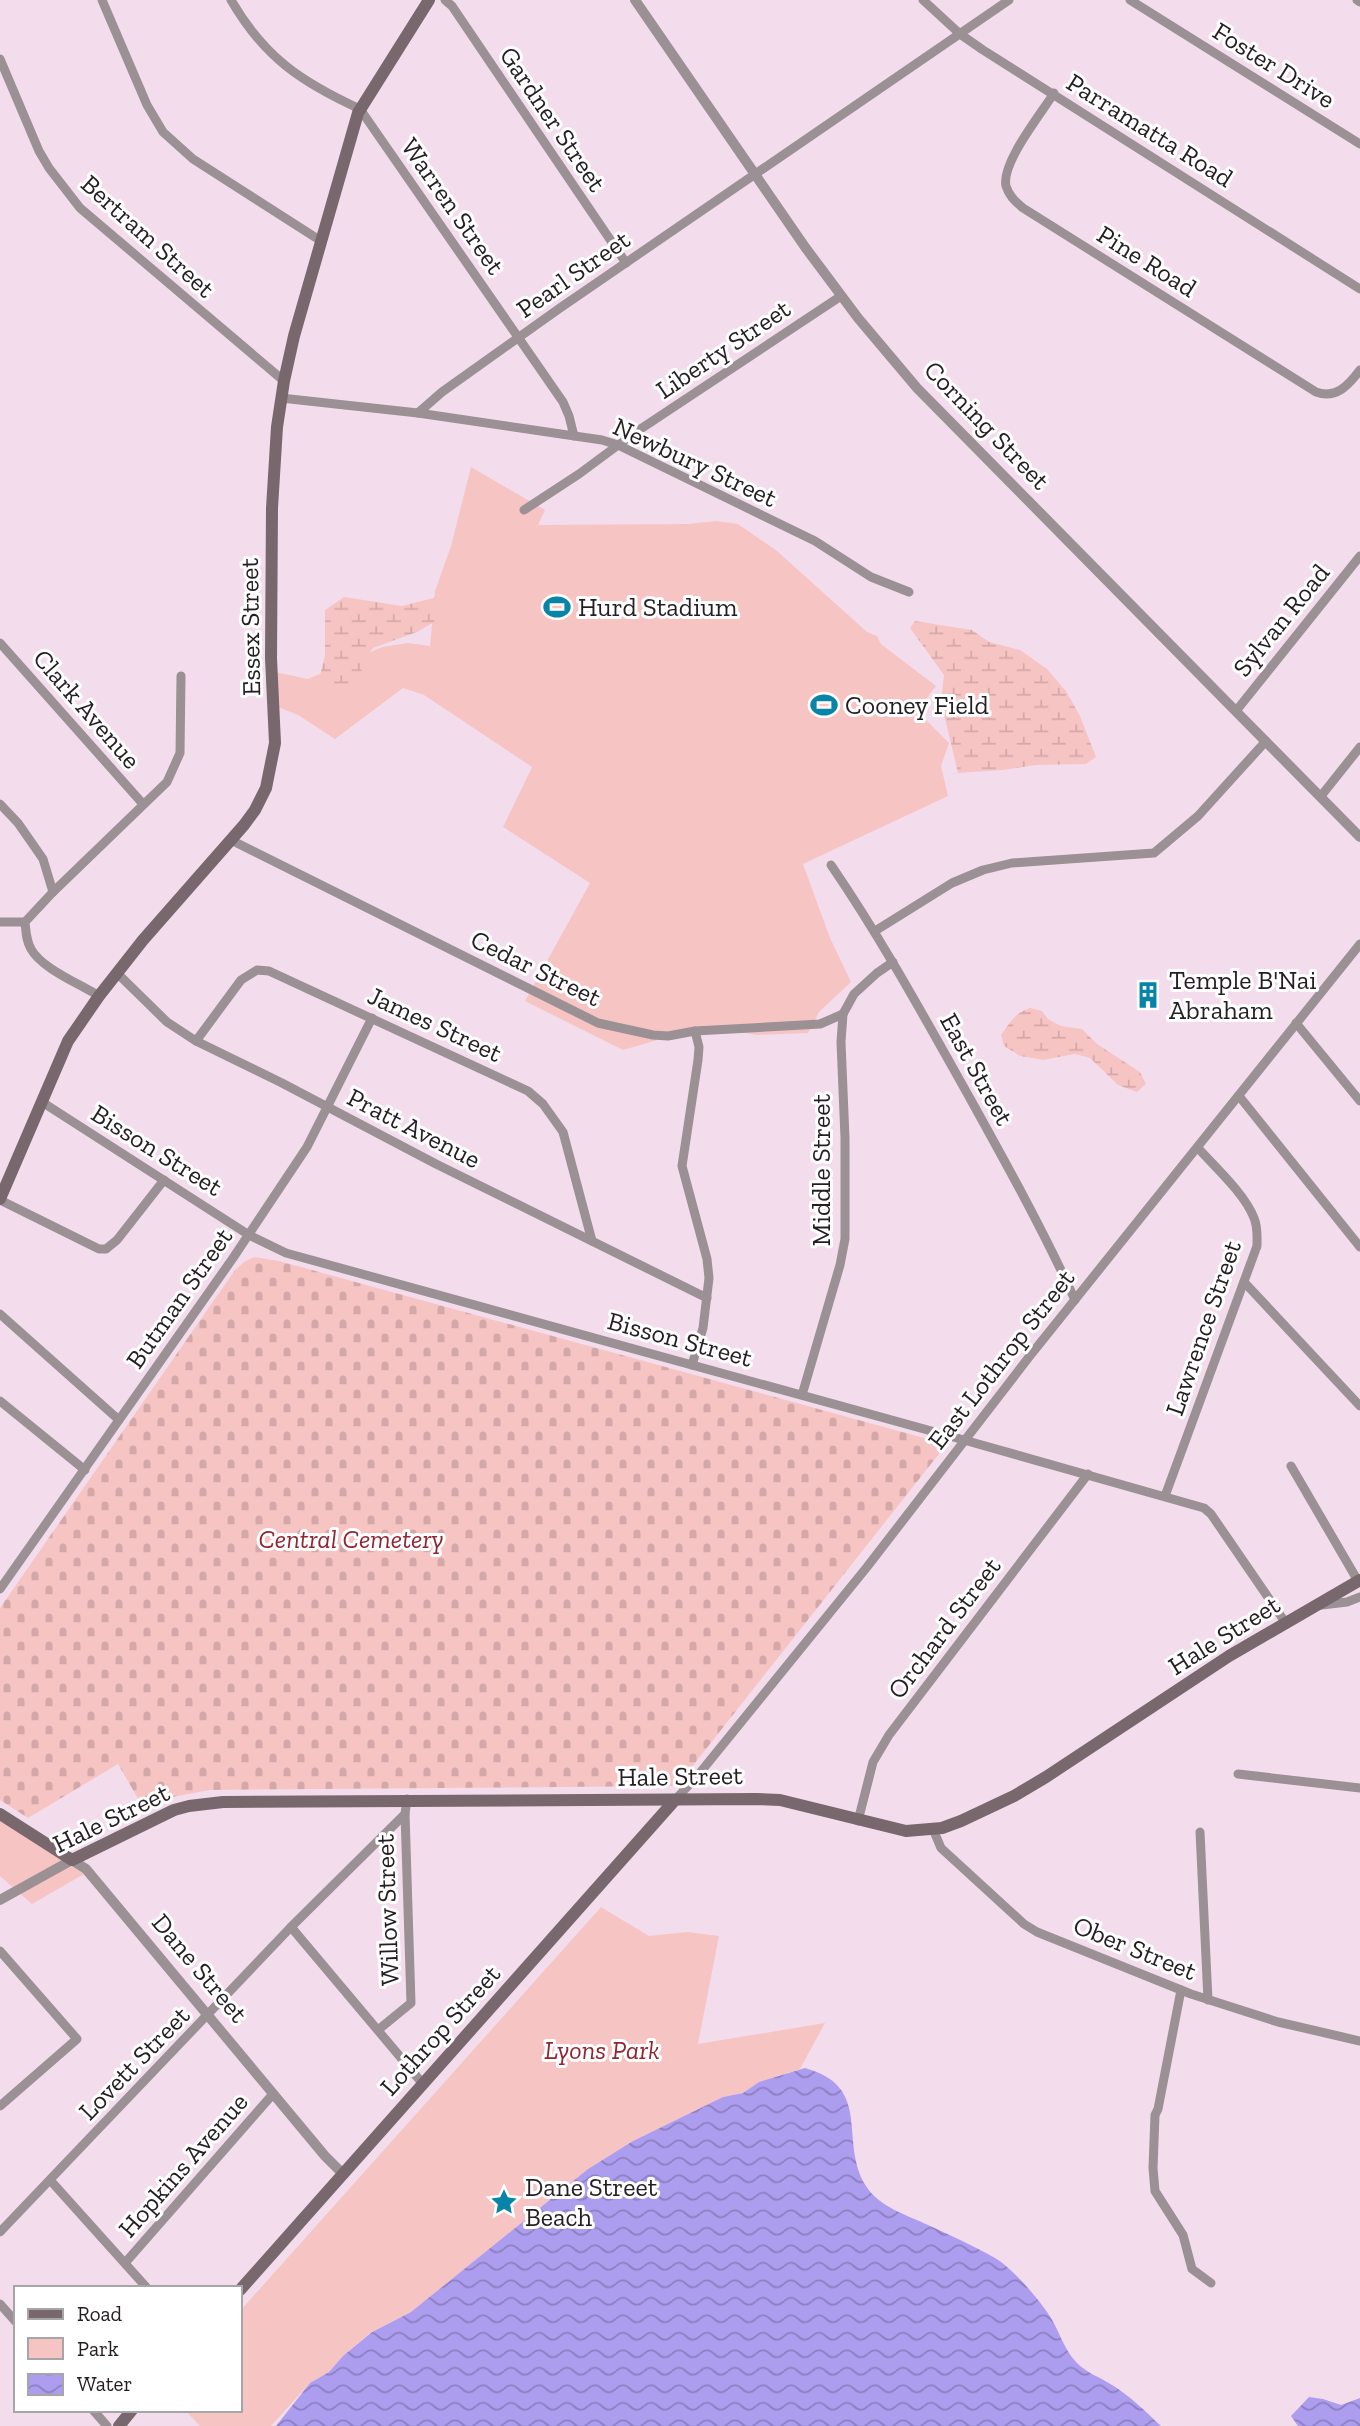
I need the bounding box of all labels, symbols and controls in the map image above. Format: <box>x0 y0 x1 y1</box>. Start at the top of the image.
street label: Foster Drive <box>1207 15 1341 115</box>
street label: Gardner Street <box>493 41 613 198</box>
street label: Parramatta Road <box>1061 66 1239 194</box>
street label: Warren Street <box>394 132 512 281</box>
street label: Bertram Street <box>75 168 222 305</box>
street label: Pine Road <box>1091 218 1203 304</box>
street label: Pearl Street <box>510 223 636 325</box>
street label: Liberty Street <box>650 292 797 406</box>
street label: Corning Street <box>918 354 1057 496</box>
street label: Newbury Street <box>608 410 782 514</box>
street label: Essex Street <box>233 557 267 696</box>
street label: Sylvan Road <box>1226 557 1336 683</box>
place label: Hurd Stadium <box>578 591 738 623</box>
sports icon: Hurd Stadium <box>542 592 572 622</box>
street label: Clark Avenue <box>26 643 148 775</box>
place label: Cooney Field <box>845 689 989 721</box>
sports icon: Cooney Field <box>809 690 839 720</box>
street label: Cedar Street <box>466 923 607 1013</box>
place label: Temple B'Nai Abraham <box>1169 964 1317 1026</box>
street label: James Street <box>363 979 507 1069</box>
building icon: Temple B'Nai Abraham <box>1133 980 1163 1010</box>
street label: East Street <box>933 1007 1021 1131</box>
street label: Pratt Avenue <box>342 1081 486 1175</box>
street label: Middle Street <box>805 1093 837 1246</box>
street label: Bisson Street <box>86 1097 229 1203</box>
street label: Butman Street <box>119 1221 239 1374</box>
street label: Lawrence Street <box>1158 1236 1248 1420</box>
street label: East Lothrop Street <box>921 1262 1081 1455</box>
street label: Bisson Street <box>604 1304 756 1374</box>
park label: Central Cemetery <box>258 1523 444 1555</box>
street label: Orchard Street <box>880 1551 1008 1705</box>
street label: Hale Street <box>1162 1588 1286 1682</box>
street label: Hale Street <box>617 1759 743 1793</box>
street label: Hale Street <box>48 1776 175 1860</box>
street label: Willow Street <box>368 1833 406 1986</box>
street label: Dane Street <box>145 1907 255 2029</box>
street label: Ober Street <box>1069 1909 1202 1987</box>
street label: Lothrop Street <box>373 1958 507 2102</box>
street label: Lovett Street <box>72 1999 196 2127</box>
park label: Lyons Park <box>544 2034 660 2066</box>
street label: Hopkins Avenue <box>111 2086 255 2244</box>
place label: Dane Street Beach <box>525 2171 658 2233</box>
place icon: Dane Street Beach <box>489 2187 519 2217</box>
legend <box>14 2286 242 2412</box>
text: Road <box>77 2301 123 2326</box>
text: Park <box>77 2336 119 2361</box>
text: Water <box>77 2371 132 2396</box>

